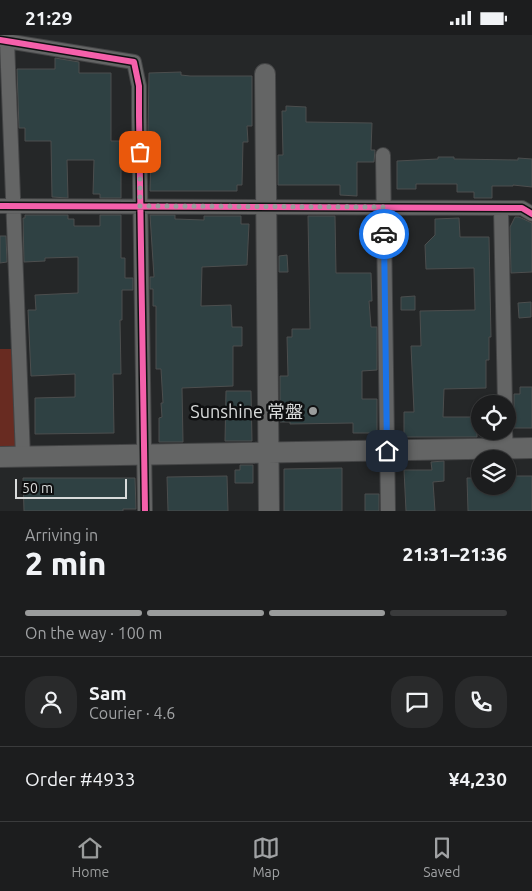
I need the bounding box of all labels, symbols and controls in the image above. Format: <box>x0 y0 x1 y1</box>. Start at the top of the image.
text: 21:29 <box>25 7 73 29</box>
pin <box>119 131 161 173</box>
icon: bag <box>126 138 154 166</box>
courier <box>359 209 409 259</box>
icon: car <box>370 220 398 248</box>
map controls <box>471 395 516 495</box>
button: locate <box>471 395 516 440</box>
place label: Sunshine 常盤 <box>190 401 303 421</box>
marker: Sunshine 常盤 <box>307 405 319 417</box>
pin <box>366 430 408 472</box>
icon: home <box>373 437 401 465</box>
button: layers <box>471 450 516 495</box>
scale bar <box>15 476 128 499</box>
text: 50 m <box>22 480 53 496</box>
text: Arriving in <box>25 526 98 544</box>
text: 21:31–21:36 <box>402 543 507 565</box>
text: 2 min <box>25 545 106 581</box>
text: On the way · 100 m <box>25 624 162 642</box>
button: person <box>25 676 77 728</box>
button: chat <box>391 676 443 728</box>
button: phone <box>455 676 507 728</box>
text: Sam <box>89 682 127 704</box>
text: Courier · 4.6 <box>89 704 175 722</box>
text: Order #4933 <box>25 768 135 790</box>
text: ¥4,230 <box>449 768 507 790</box>
tab: Home <box>71 834 109 880</box>
tab: Map <box>252 834 280 880</box>
tab: Saved <box>423 834 460 880</box>

